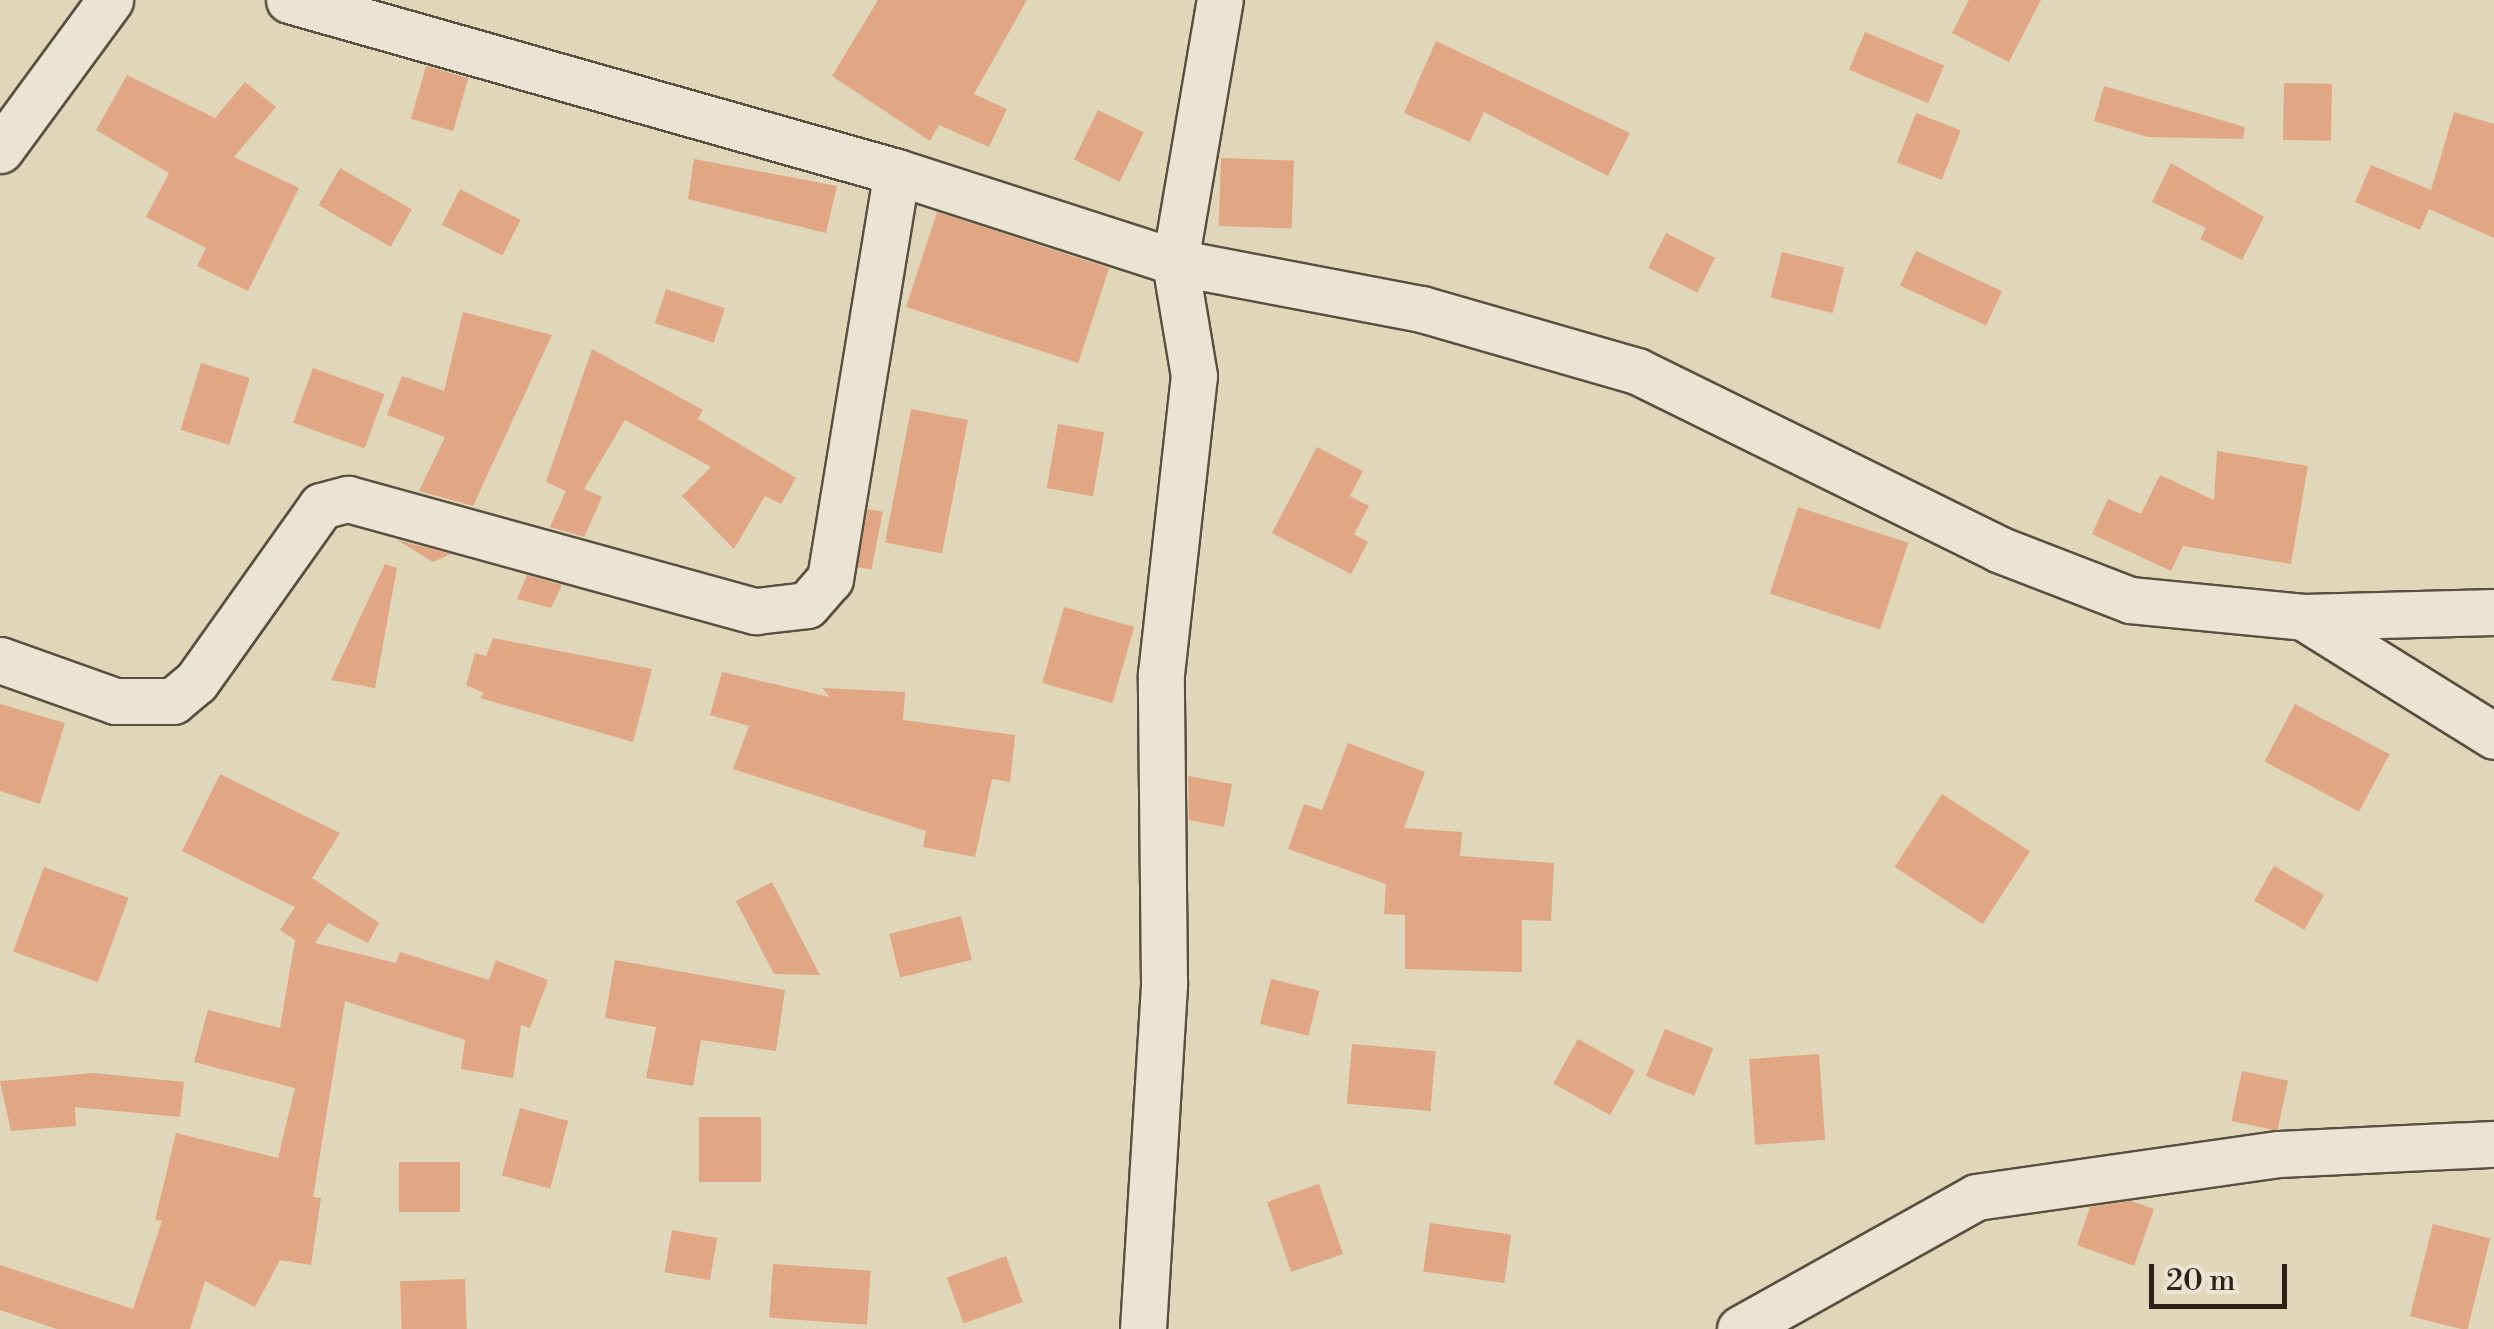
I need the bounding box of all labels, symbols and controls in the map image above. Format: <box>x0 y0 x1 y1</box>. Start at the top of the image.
scale bar <box>2154 1244 2292 1306</box>
text: 20 m <box>2166 1262 2235 1300</box>

